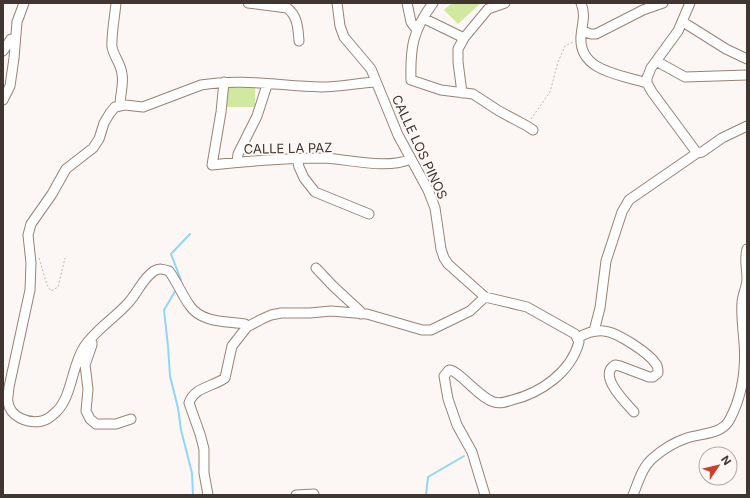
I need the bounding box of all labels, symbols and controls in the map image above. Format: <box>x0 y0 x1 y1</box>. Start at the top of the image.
street label: CALLE LOS PINOS <box>389 92 451 202</box>
street label: CALLE LA PAZ <box>243 139 333 157</box>
north arrow <box>698 446 738 486</box>
text: N <box>718 453 734 468</box>

